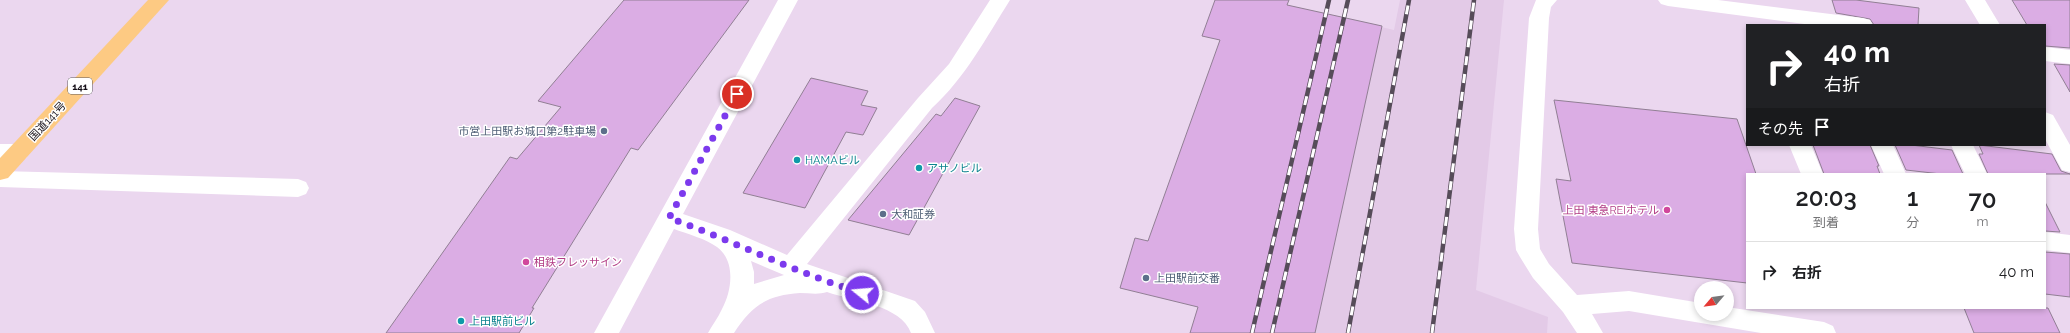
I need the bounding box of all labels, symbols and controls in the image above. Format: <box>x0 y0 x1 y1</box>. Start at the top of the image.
text: 40 m <box>1824 36 1890 69</box>
icon: right <box>1758 40 1810 92</box>
text: 右折 <box>1824 74 1860 95</box>
pin <box>720 77 754 111</box>
road number: 141 <box>68 78 92 94</box>
icon: arrive <box>726 83 748 105</box>
street label: 国道141号 <box>26 99 69 143</box>
icon: arrive <box>1811 116 1833 138</box>
text: その先 <box>1758 120 1803 138</box>
place label: 市営上田駅お城口第2駐車場 <box>458 125 596 138</box>
marker: 市営上田駅お城口第2駐車場 <box>599 126 609 136</box>
place label: HAMAビル <box>805 154 860 167</box>
marker: HAMAビル <box>792 155 802 165</box>
place label: アサノビル <box>927 162 982 175</box>
marker: アサノビル <box>914 163 924 173</box>
text: 20:03 <box>1795 183 1857 212</box>
text: 1 <box>1907 183 1918 212</box>
text: 70 <box>1969 185 1997 214</box>
place label: 上田 東急REIホテル <box>1563 204 1659 217</box>
marker: 上田 東急REIホテル <box>1662 205 1672 215</box>
place label: 大和証券 <box>891 208 935 221</box>
marker: 大和証券 <box>878 209 888 219</box>
text: m <box>1977 214 1989 229</box>
text: 到着 <box>1813 215 1839 230</box>
text: 分 <box>1906 215 1919 230</box>
place label: 相鉄フレッサイン <box>534 256 622 269</box>
marker: 相鉄フレッサイン <box>521 257 531 267</box>
icon: right <box>1758 261 1780 283</box>
text: 40 m <box>1999 263 2034 281</box>
text: 右折 <box>1792 264 1822 282</box>
position arrow <box>841 272 883 314</box>
place label: 上田駅前交番 <box>1154 272 1220 285</box>
marker: 上田駅前交番 <box>1141 273 1151 283</box>
north arrow <box>1694 281 1734 321</box>
map controls <box>1694 281 1734 321</box>
place label: 上田駅前ビル <box>469 315 535 328</box>
marker: 上田駅前ビル <box>456 316 466 326</box>

